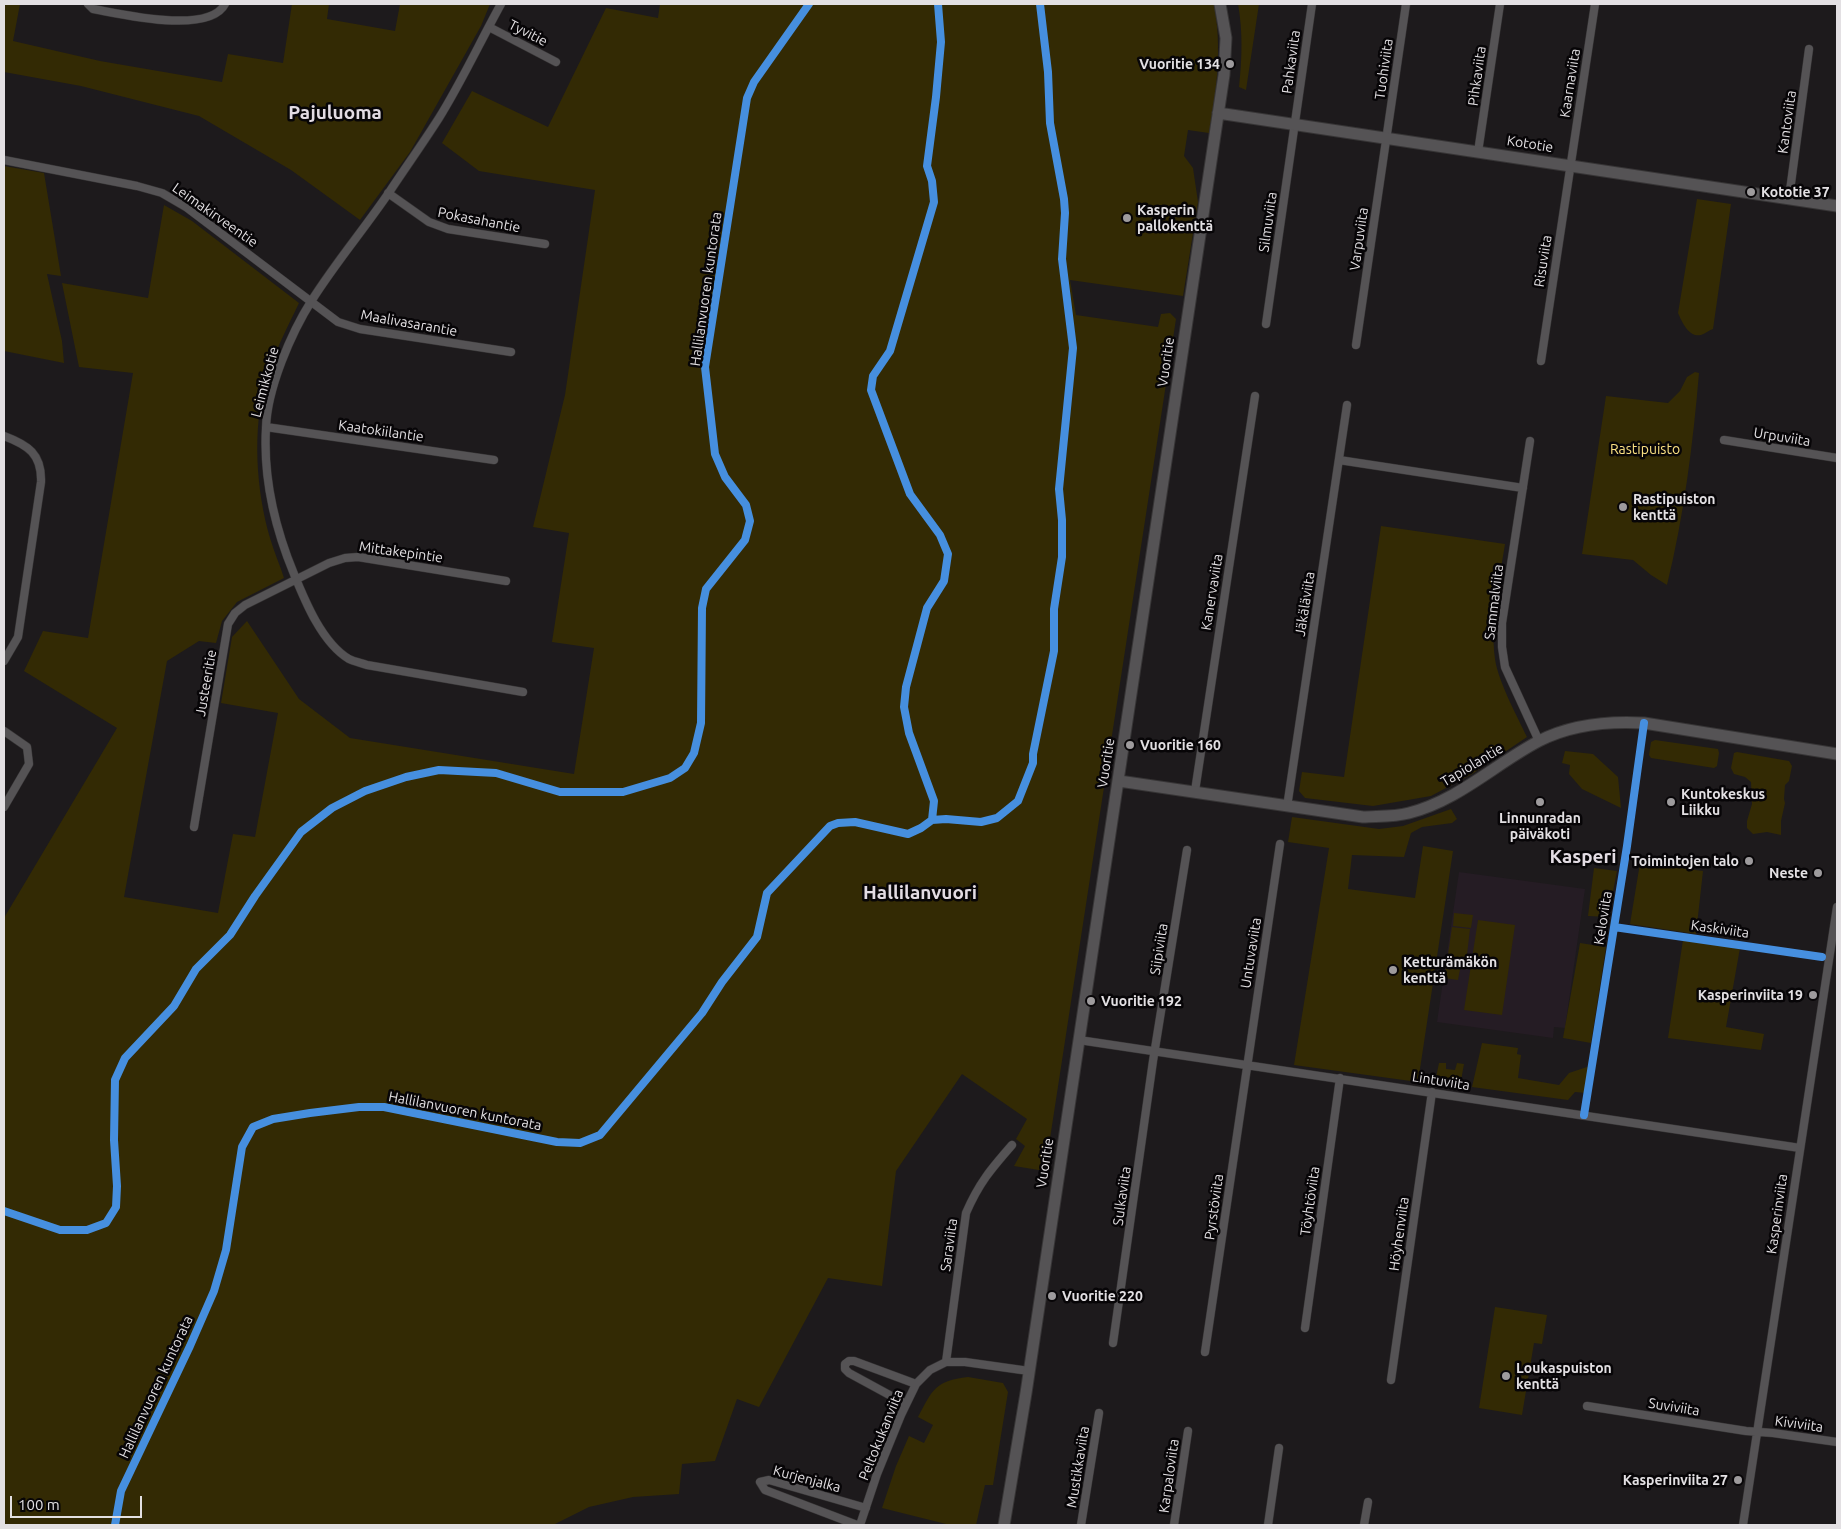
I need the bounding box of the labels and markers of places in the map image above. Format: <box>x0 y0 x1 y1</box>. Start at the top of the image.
place label: Vuoritie 134 <box>1139 56 1220 72</box>
marker: Vuoritie 134 <box>1224 58 1236 70</box>
place label: Kototie 37 <box>1761 184 1830 200</box>
marker: Kototie 37 <box>1745 186 1757 198</box>
place label: Kasperin pallokenttä <box>1137 202 1213 234</box>
marker: Kasperin pallokenttä <box>1121 212 1133 224</box>
place label: Rastipuiston kenttä <box>1633 491 1716 524</box>
marker: Rastipuiston kenttä <box>1617 501 1629 513</box>
place label: Vuoritie 160 <box>1140 737 1221 753</box>
marker: Vuoritie 160 <box>1124 739 1136 751</box>
place label: Kuntokeskus Liikku <box>1681 786 1765 819</box>
marker: Linnunradan päiväkoti <box>1534 796 1546 808</box>
marker: Kuntokeskus Liikku <box>1665 796 1677 808</box>
place label: Linnunradan päiväkoti <box>1499 810 1581 842</box>
place label: Toimintojen talo <box>1631 853 1739 869</box>
marker: Toimintojen talo <box>1743 855 1755 867</box>
place label: Neste <box>1769 865 1808 881</box>
marker: Neste <box>1812 867 1824 879</box>
place label: Ketturämäkön kenttä <box>1403 954 1497 986</box>
marker: Ketturämäkön kenttä <box>1387 964 1399 976</box>
place label: Kasperinviita 19 <box>1698 987 1803 1003</box>
marker: Kasperinviita 19 <box>1807 989 1819 1001</box>
place label: Vuoritie 192 <box>1101 993 1182 1009</box>
marker: Vuoritie 192 <box>1085 995 1097 1007</box>
place label: Vuoritie 220 <box>1062 1288 1143 1304</box>
marker: Vuoritie 220 <box>1046 1290 1058 1302</box>
place label: Loukaspuiston kenttä <box>1516 1360 1612 1392</box>
marker: Loukaspuiston kenttä <box>1500 1370 1512 1382</box>
place label: Kasperinviita 27 <box>1623 1472 1728 1488</box>
marker: Kasperinviita 27 <box>1732 1474 1744 1486</box>

